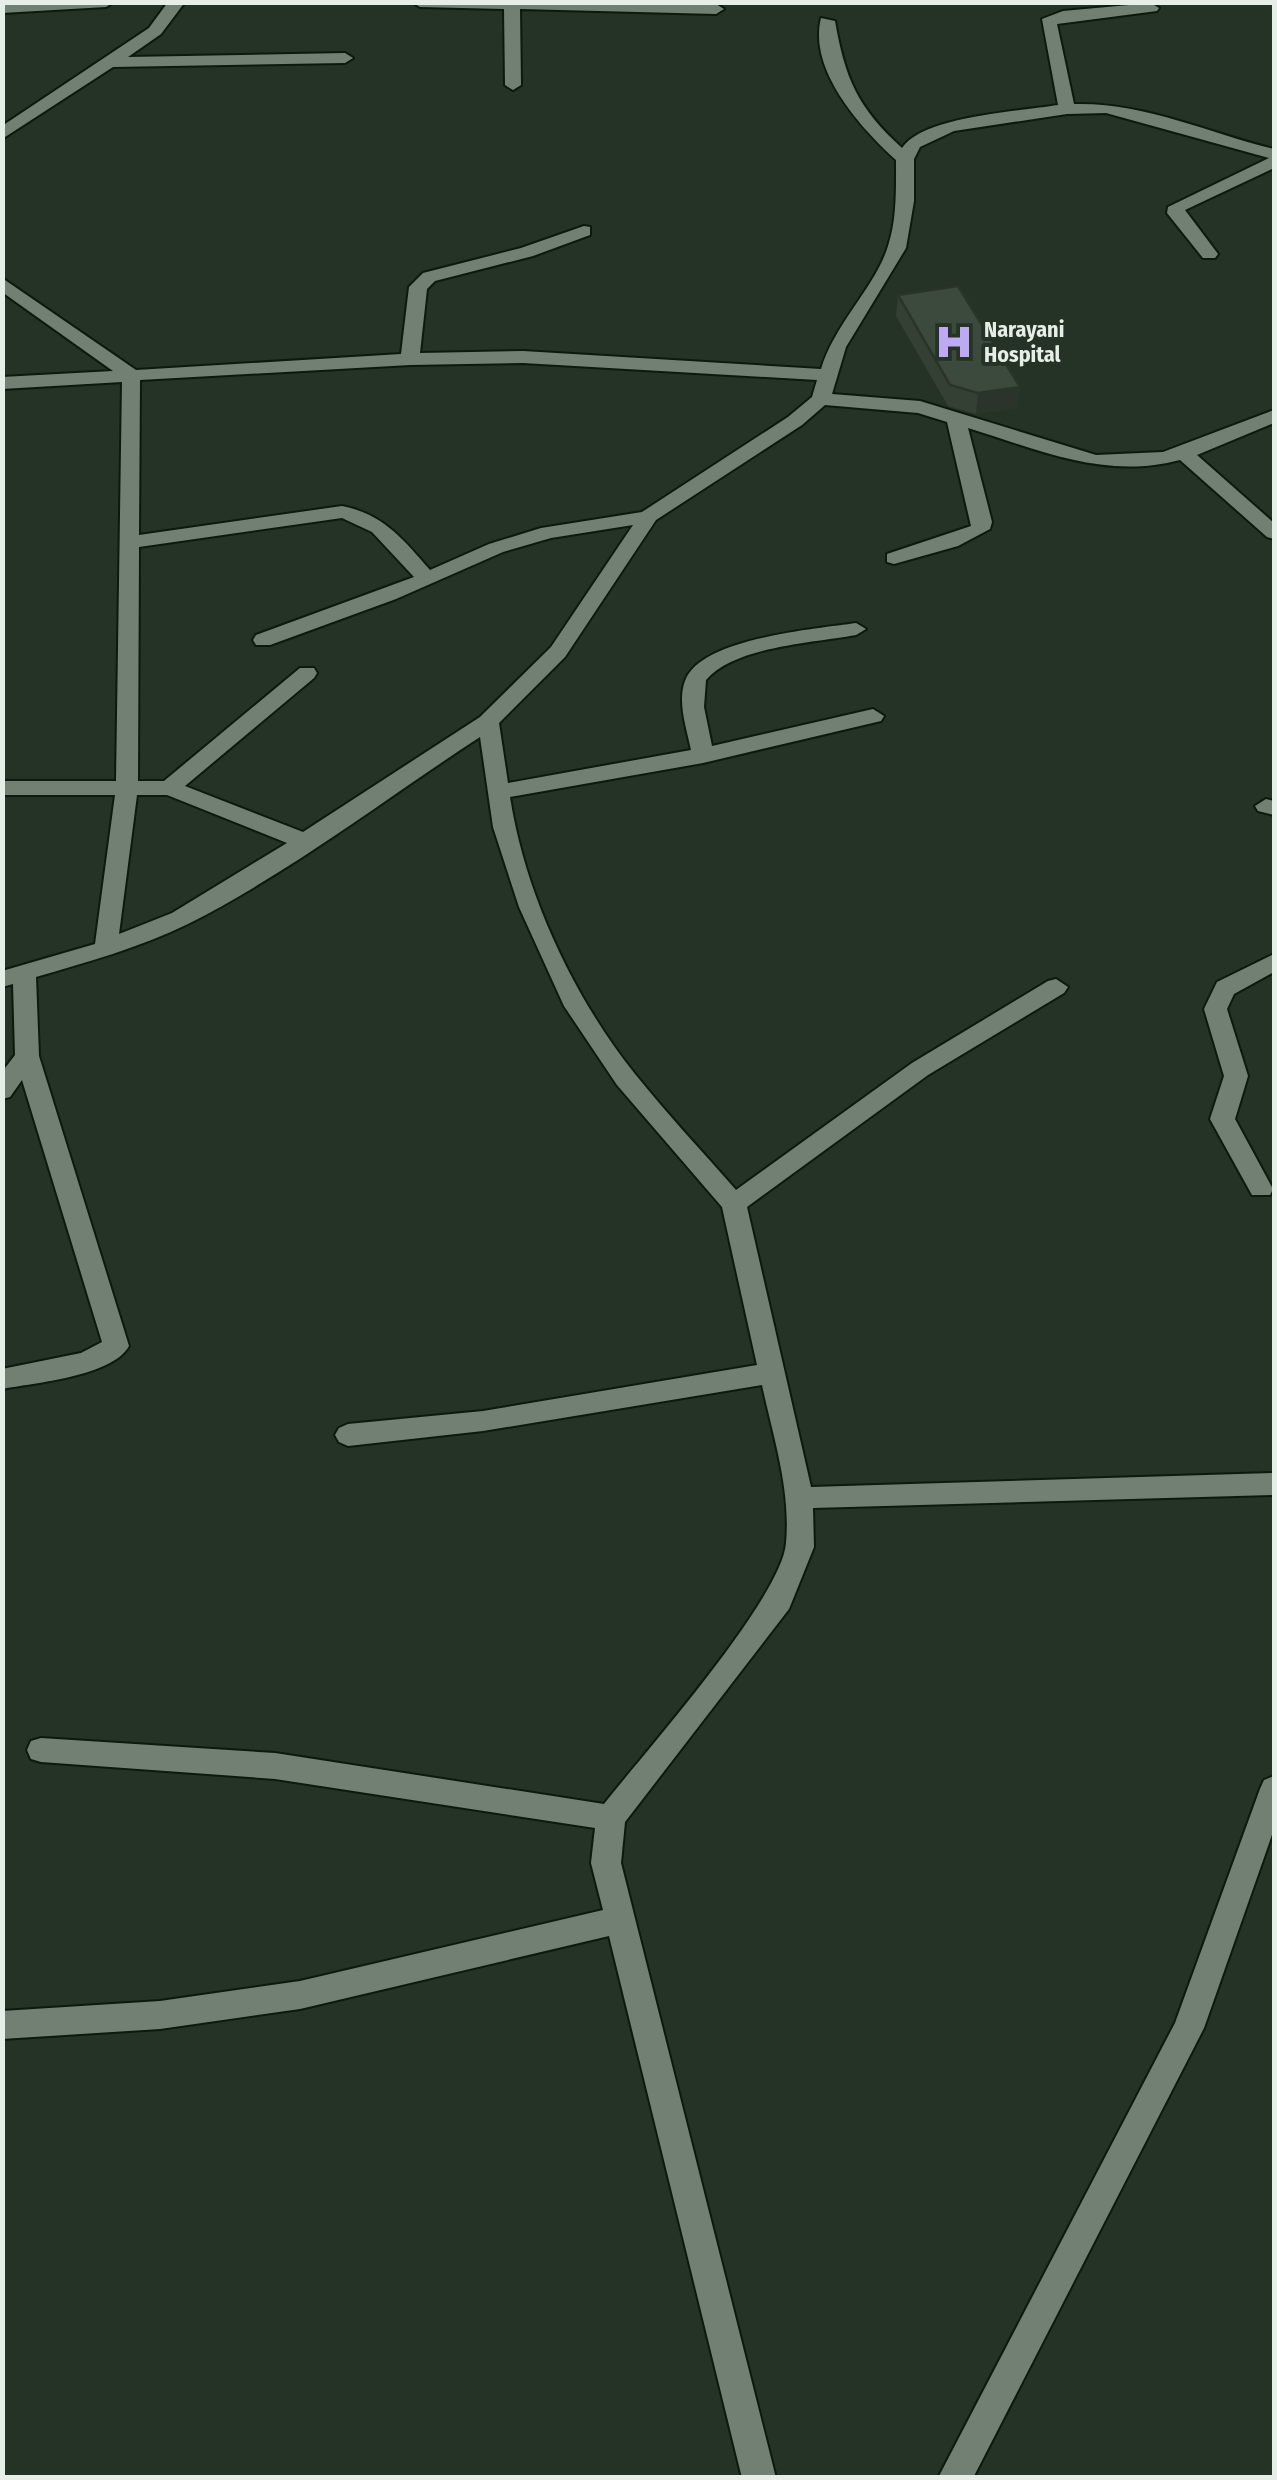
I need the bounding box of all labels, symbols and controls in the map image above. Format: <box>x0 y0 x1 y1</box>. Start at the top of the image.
place label: Narayani Hospital <box>984 316 1064 368</box>
hospital icon: Narayani Hospital <box>933 321 975 363</box>

